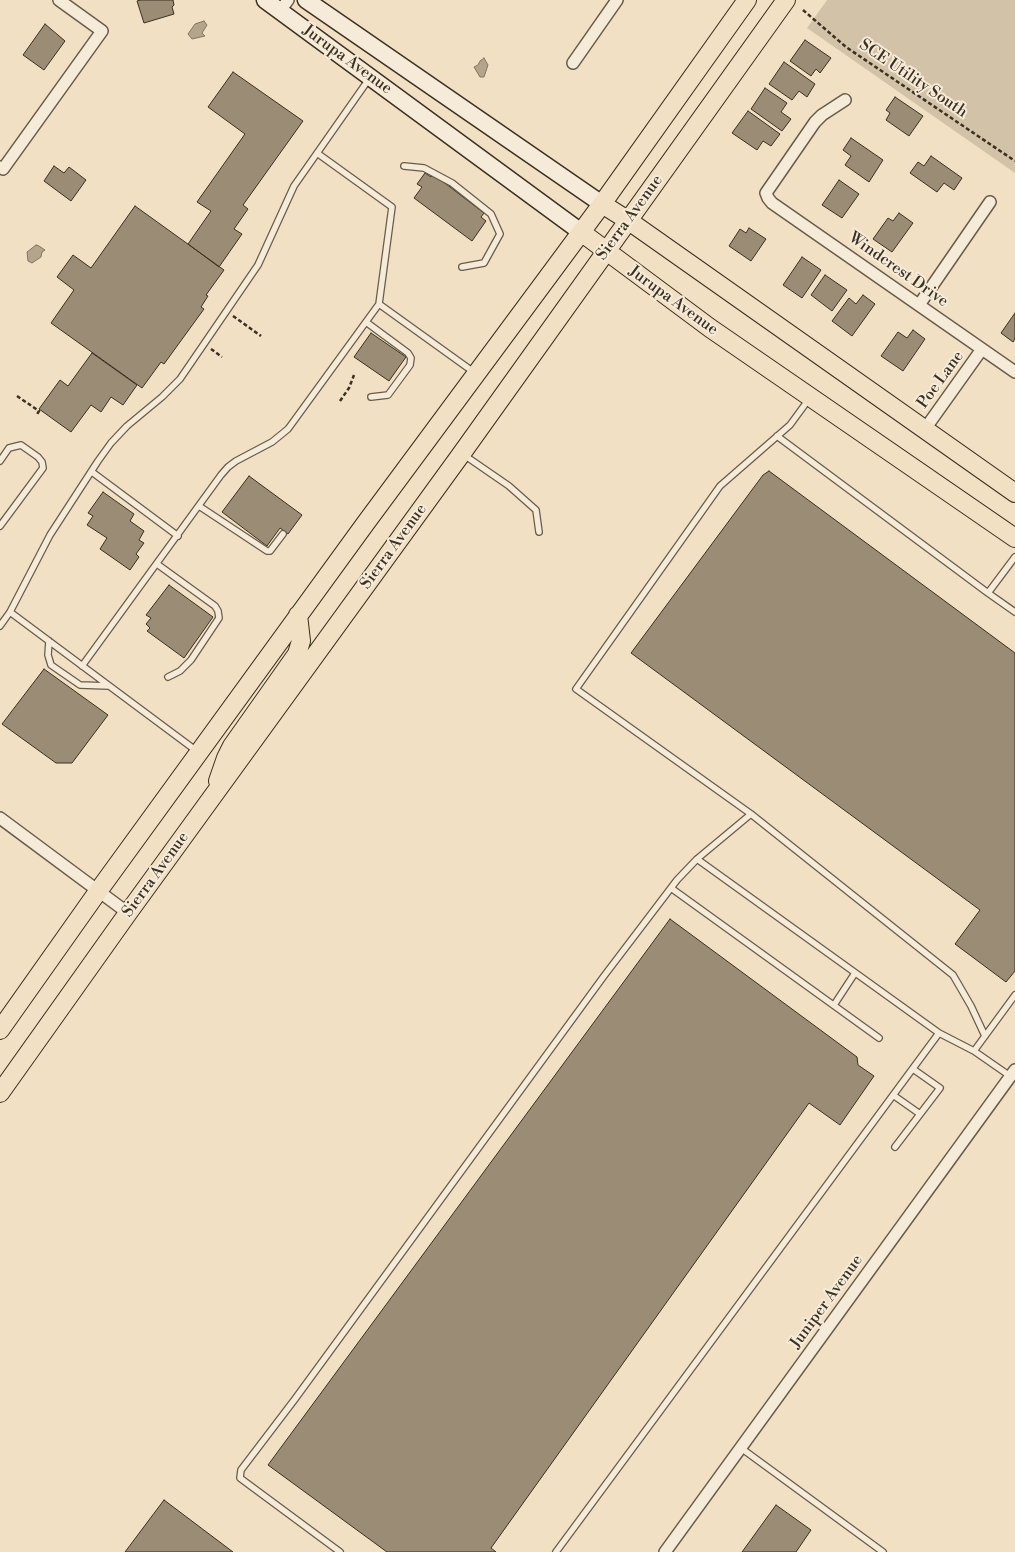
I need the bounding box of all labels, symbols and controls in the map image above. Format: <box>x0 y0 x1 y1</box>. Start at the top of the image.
street label: Jurupa Avenue <box>299 21 395 99</box>
street label: SCE Utility South <box>855 36 971 122</box>
street label: Sierra Avenue <box>593 172 667 264</box>
street label: Windcrest Drive <box>844 228 952 312</box>
street label: Jurupa Avenue <box>625 262 721 340</box>
street label: Poe Lane <box>914 347 968 413</box>
street label: Sierra Avenue <box>357 501 431 593</box>
street label: Sierra Avenue <box>119 829 193 921</box>
street label: Juniper Avenue <box>787 1251 867 1353</box>

